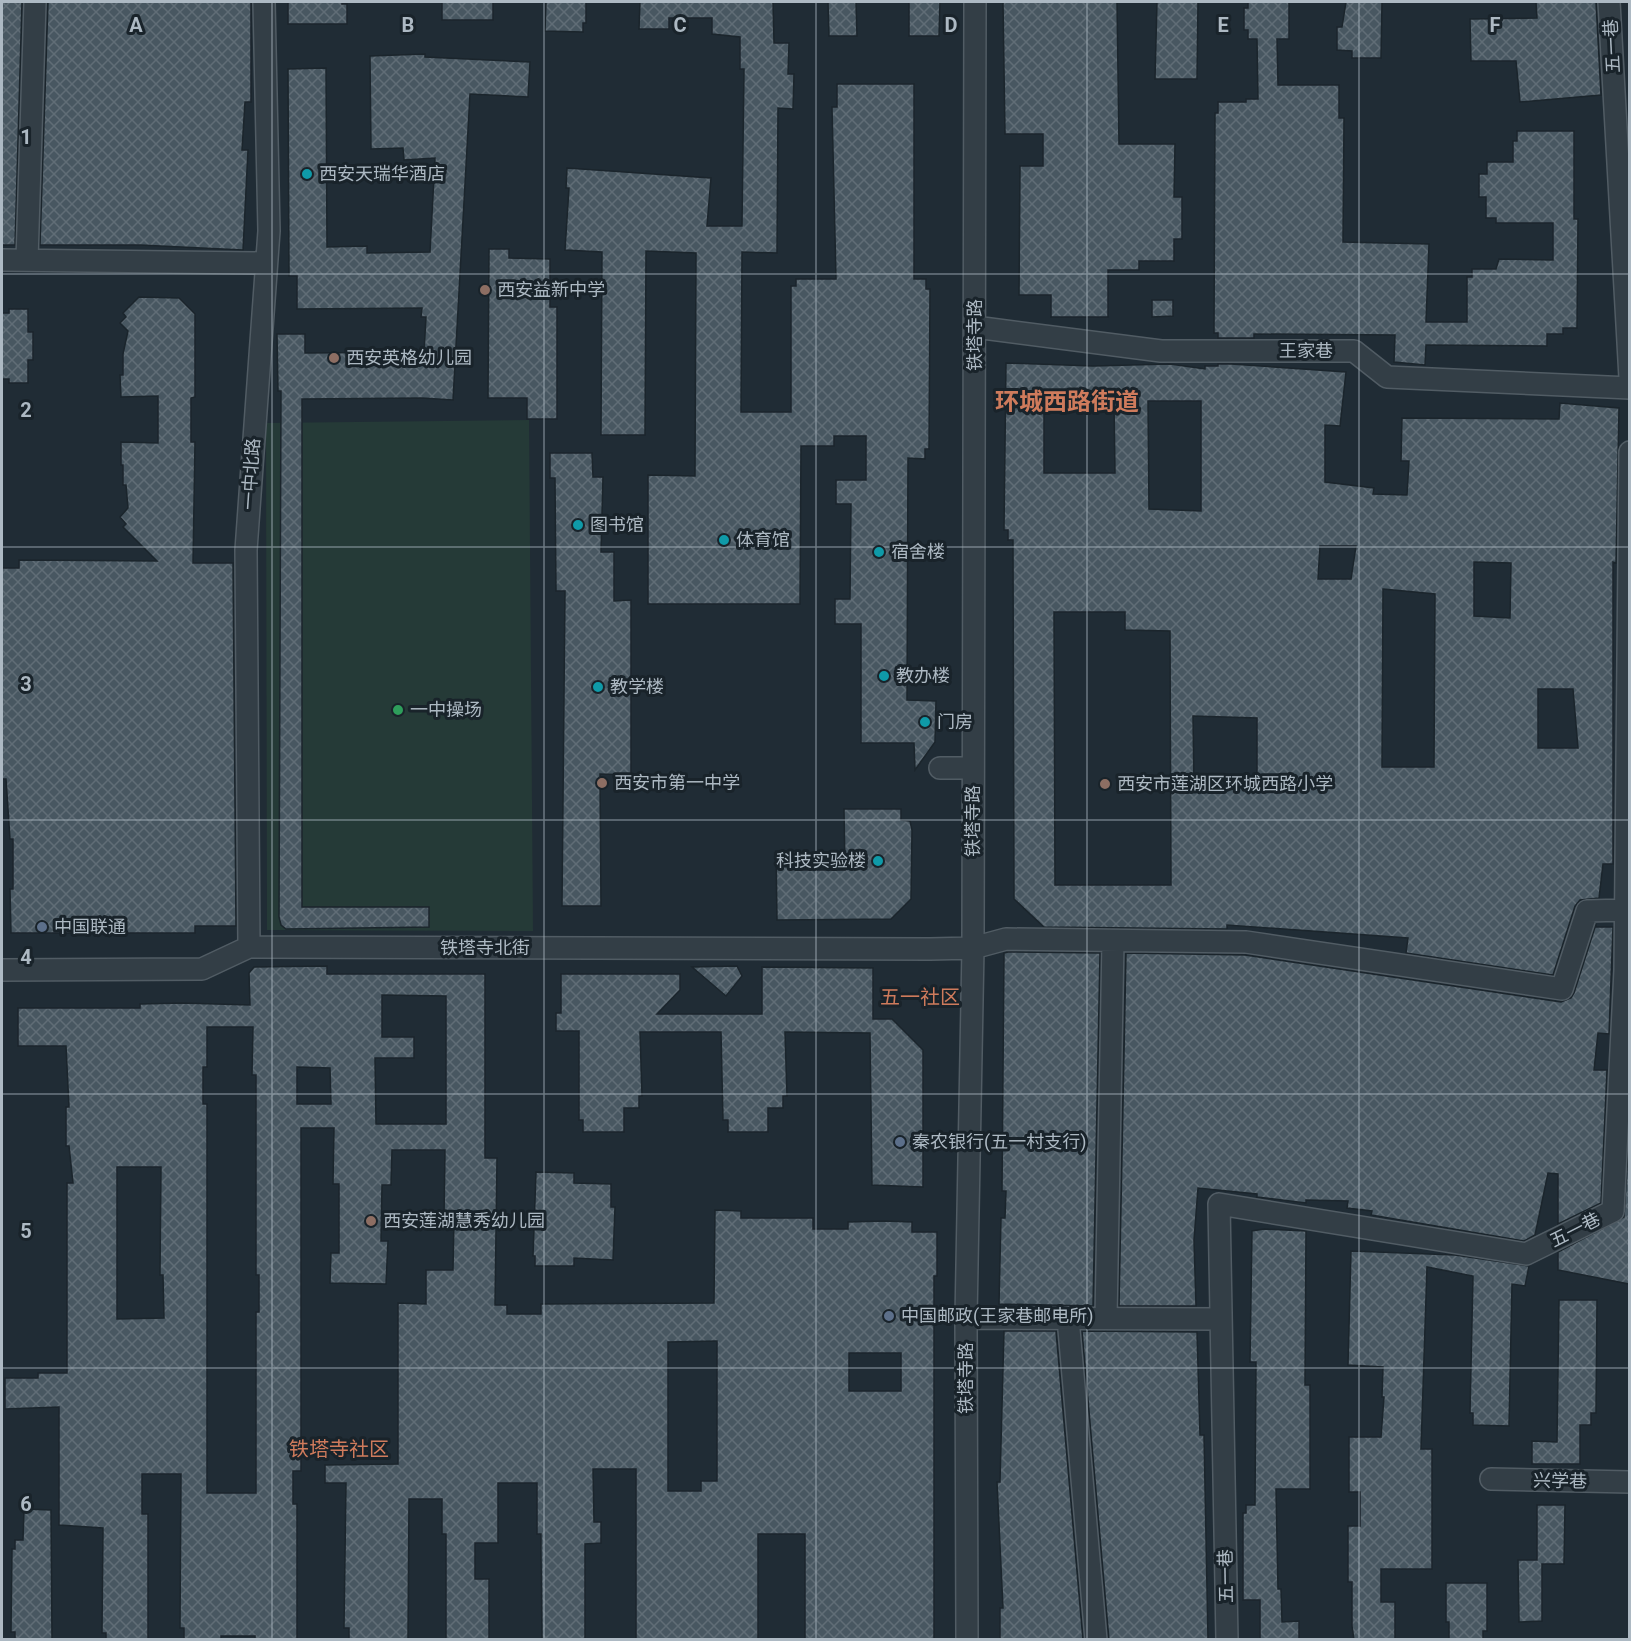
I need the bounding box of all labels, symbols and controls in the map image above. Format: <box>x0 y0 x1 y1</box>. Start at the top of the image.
text: A <box>129 13 143 37</box>
text: B <box>402 13 414 37</box>
text: C <box>673 13 687 37</box>
text: D <box>945 13 958 37</box>
text: E <box>1217 13 1229 37</box>
text: F <box>1490 13 1501 37</box>
street label: 五一巷 <box>1600 19 1623 74</box>
text: 1 <box>20 125 32 149</box>
place label: 西安天瑞华酒店 <box>319 163 445 184</box>
marker: 西安天瑞华酒店 <box>300 167 314 181</box>
place label: 西安益新中学 <box>497 279 605 300</box>
marker: 西安益新中学 <box>478 283 492 297</box>
street label: 铁塔寺路 <box>964 299 985 371</box>
street label: 王家巷 <box>1279 340 1333 361</box>
place label: 西安英格幼儿园 <box>346 347 472 368</box>
marker: 西安英格幼儿园 <box>327 351 341 365</box>
district label: 环城西路街道 <box>995 388 1139 416</box>
text: 2 <box>20 398 32 422</box>
street label: 一中北路 <box>238 437 263 511</box>
place label: 图书馆 <box>590 514 644 535</box>
marker: 图书馆 <box>571 518 585 532</box>
place label: 体育馆 <box>736 529 790 550</box>
marker: 体育馆 <box>717 533 731 547</box>
place label: 宿舍楼 <box>891 541 945 562</box>
marker: 宿舍楼 <box>872 545 886 559</box>
place label: 教办楼 <box>896 665 950 686</box>
marker: 教办楼 <box>877 669 891 683</box>
text: 3 <box>20 672 32 696</box>
place label: 教学楼 <box>610 676 664 697</box>
marker: 教学楼 <box>591 680 605 694</box>
place label: 一中操场 <box>410 699 482 720</box>
marker: 一中操场 <box>391 703 405 717</box>
place label: 门房 <box>937 711 973 732</box>
marker: 门房 <box>918 715 932 729</box>
place label: 西安市第一中学 <box>614 772 740 793</box>
place label: 西安市莲湖区环城西路小学 <box>1117 773 1333 794</box>
marker: 西安市第一中学 <box>595 776 609 790</box>
marker: 西安市莲湖区环城西路小学 <box>1098 777 1112 791</box>
street label: 铁塔寺路 <box>962 785 983 857</box>
place label: 科技实验楼 <box>776 850 866 871</box>
marker: 科技实验楼 <box>871 854 885 868</box>
place label: 中国联通 <box>54 916 126 937</box>
marker: 中国联通 <box>35 920 49 934</box>
street label: 铁塔寺北街 <box>440 937 530 958</box>
text: 4 <box>20 945 32 969</box>
district label: 五一社区 <box>880 985 960 1009</box>
place label: 秦农银行(五一村支行) <box>912 1131 1086 1153</box>
marker: 秦农银行(五一村支行) <box>893 1135 907 1149</box>
street label: 五一巷 <box>1546 1208 1604 1251</box>
place label: 西安莲湖慧秀幼儿园 <box>383 1210 545 1231</box>
marker: 西安莲湖慧秀幼儿园 <box>364 1214 378 1228</box>
text: 5 <box>20 1219 32 1243</box>
place label: 中国邮政(王家巷邮电所) <box>901 1305 1093 1327</box>
marker: 中国邮政(王家巷邮电所) <box>882 1309 896 1323</box>
street label: 铁塔寺路 <box>955 1342 976 1414</box>
district label: 铁塔寺社区 <box>289 1437 389 1461</box>
street label: 兴学巷 <box>1533 1470 1587 1491</box>
text: 6 <box>20 1492 32 1516</box>
street label: 五一巷 <box>1215 1549 1236 1603</box>

